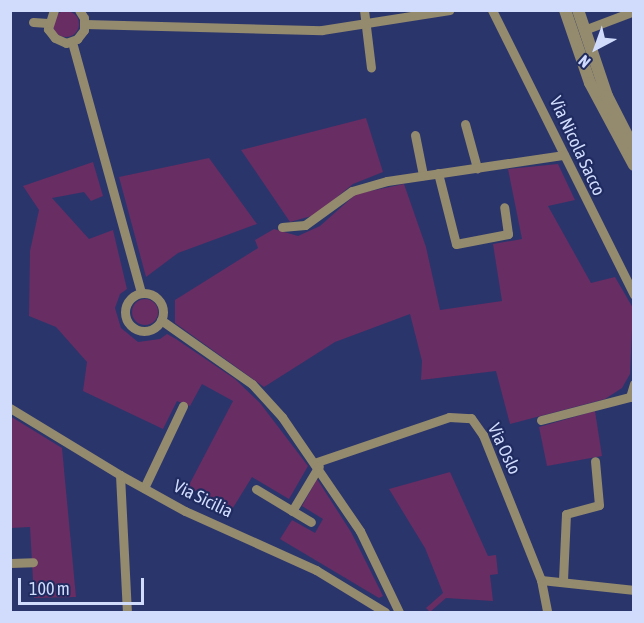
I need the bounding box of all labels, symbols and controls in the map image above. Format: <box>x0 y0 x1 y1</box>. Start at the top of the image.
north arrow <box>566 18 626 78</box>
text: N <box>575 52 594 71</box>
street label: Via Nicola Sacco <box>545 93 609 199</box>
street label: Via Oslo <box>483 420 525 478</box>
street label: Via Sicilia <box>170 475 236 523</box>
scale bar <box>21 566 147 604</box>
text: 100 m <box>29 578 70 599</box>

